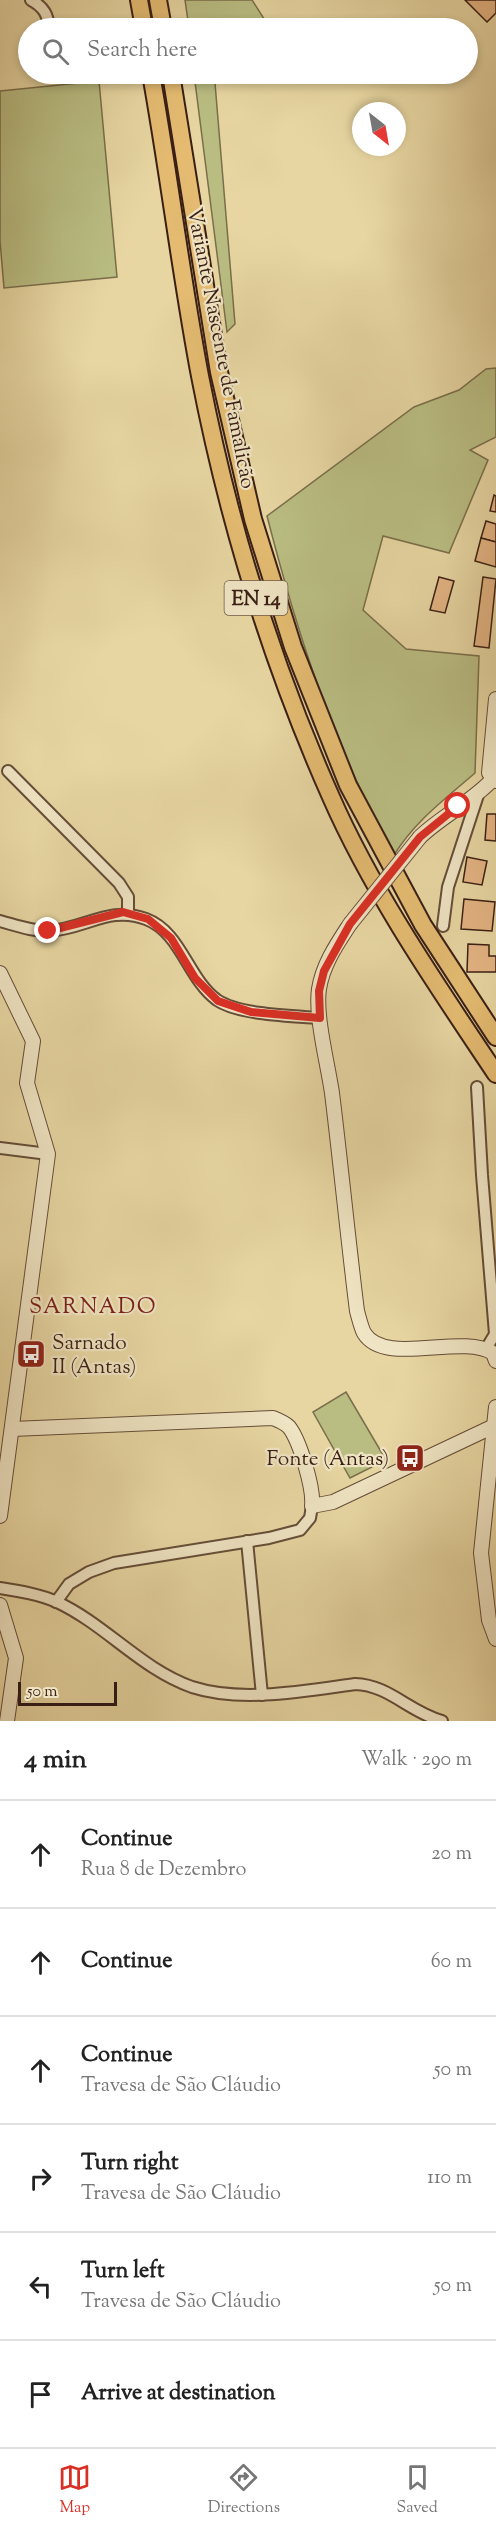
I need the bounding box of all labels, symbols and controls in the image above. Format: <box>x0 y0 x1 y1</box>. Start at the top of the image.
search box <box>18 18 478 84</box>
icon: search <box>39 35 72 68</box>
text: Search here <box>87 35 197 67</box>
north arrow <box>352 102 406 156</box>
street label: Variante Nascente de Famalicão <box>178 205 262 492</box>
road number: EN 14 <box>224 581 288 615</box>
route start <box>444 792 470 818</box>
route end <box>34 917 60 943</box>
district label: SARNADO <box>29 1292 157 1324</box>
place label: Sarnado II (Antas) <box>52 1329 136 1383</box>
bus stop icon: Sarnado II (Antas) <box>15 1338 47 1370</box>
bus stop icon: Fonte (Antas) <box>394 1442 426 1474</box>
place label: Fonte (Antas) <box>267 1445 389 1475</box>
scale bar <box>18 1679 117 1706</box>
text: 50 m <box>27 1681 58 1704</box>
text: 4 min <box>24 1742 87 1779</box>
text: Walk · 290 m <box>361 1746 472 1775</box>
text: Continue <box>81 1824 172 1856</box>
icon: ahead <box>24 1838 57 1871</box>
text: 20 m <box>431 1840 472 1869</box>
text: Rua 8 de Dezembro <box>81 1856 246 1885</box>
icon: ahead <box>24 1946 57 1979</box>
text: Continue <box>81 1946 172 1978</box>
text: 60 m <box>431 1948 472 1977</box>
text: Continue <box>81 2040 172 2072</box>
icon: ahead <box>24 2054 57 2087</box>
text: 50 m <box>434 2056 472 2085</box>
text: Travesa de São Cláudio <box>81 2072 281 2101</box>
text: Turn right <box>81 2148 178 2180</box>
icon: right <box>24 2162 57 2195</box>
text: 110 m <box>427 2164 472 2193</box>
text: Travesa de São Cláudio <box>81 2180 281 2209</box>
text: Turn left <box>81 2256 164 2288</box>
icon: left <box>24 2270 57 2303</box>
text: 50 m <box>434 2272 472 2301</box>
text: Travesa de São Cláudio <box>81 2288 281 2317</box>
icon: arrive <box>24 2378 57 2411</box>
text: Arrive at destination <box>81 2378 276 2410</box>
tab: Map <box>58 2461 91 2520</box>
tab: Directions <box>208 2461 280 2520</box>
tab: Saved <box>397 2461 438 2520</box>

